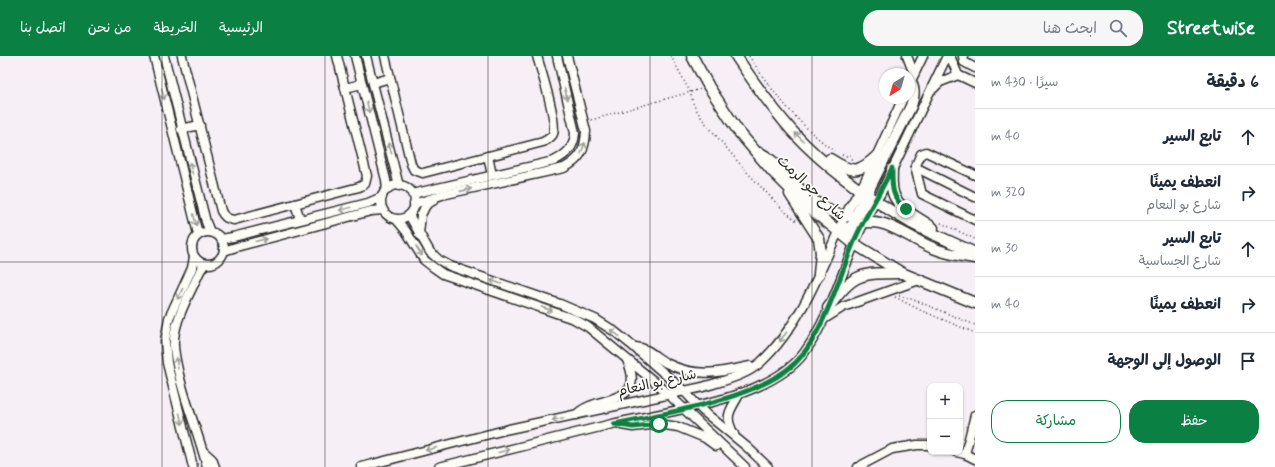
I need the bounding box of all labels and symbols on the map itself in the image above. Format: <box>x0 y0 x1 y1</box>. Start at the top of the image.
north arrow <box>879 68 915 104</box>
one-way arrow <box>160 87 167 100</box>
one-way arrow <box>563 87 570 100</box>
one-way arrow <box>364 101 372 114</box>
one-way arrow <box>794 132 803 142</box>
one-way arrow <box>580 141 587 154</box>
one-way arrow <box>385 142 393 155</box>
street label: شارع جو الرمث <box>773 152 849 224</box>
one-way arrow <box>187 161 195 174</box>
one-way arrow <box>459 186 472 193</box>
route end <box>897 200 915 218</box>
one-way arrow <box>339 205 352 213</box>
one-way arrow <box>191 213 199 226</box>
one-way arrow <box>254 236 267 243</box>
one-way arrow <box>415 245 423 257</box>
one-way arrow <box>490 278 503 285</box>
one-way arrow <box>176 287 183 299</box>
one-way arrow <box>541 306 553 314</box>
one-way arrow <box>610 329 621 337</box>
one-way arrow <box>779 331 787 342</box>
one-way arrow <box>173 357 181 370</box>
street label: شارع بو النعام <box>616 365 698 402</box>
one-way arrow <box>178 412 185 425</box>
route start <box>650 415 668 433</box>
one-way arrow <box>552 416 565 424</box>
one-way arrow <box>425 446 438 453</box>
one-way arrow <box>497 447 510 454</box>

